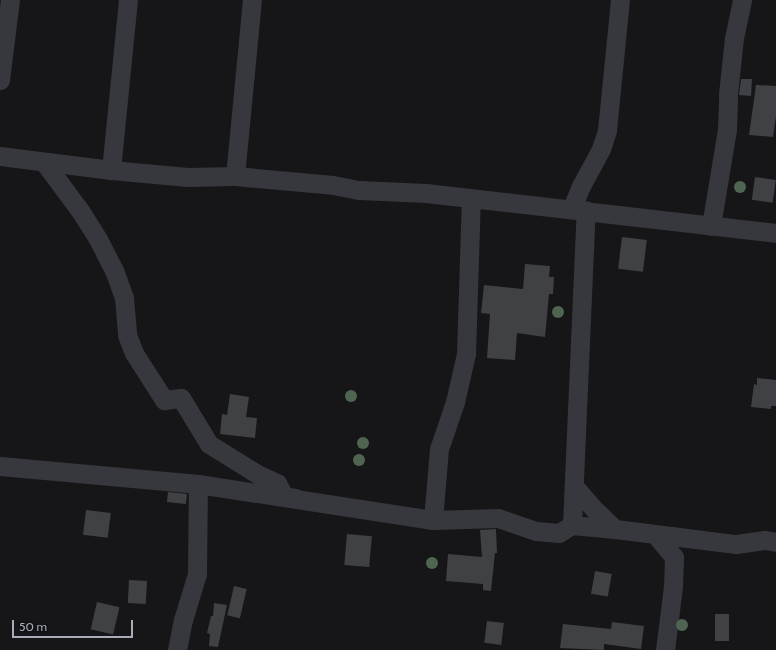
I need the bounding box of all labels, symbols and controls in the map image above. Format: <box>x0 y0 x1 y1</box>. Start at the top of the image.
scale bar <box>14 612 135 638</box>
text: 50 m <box>19 619 47 634</box>

